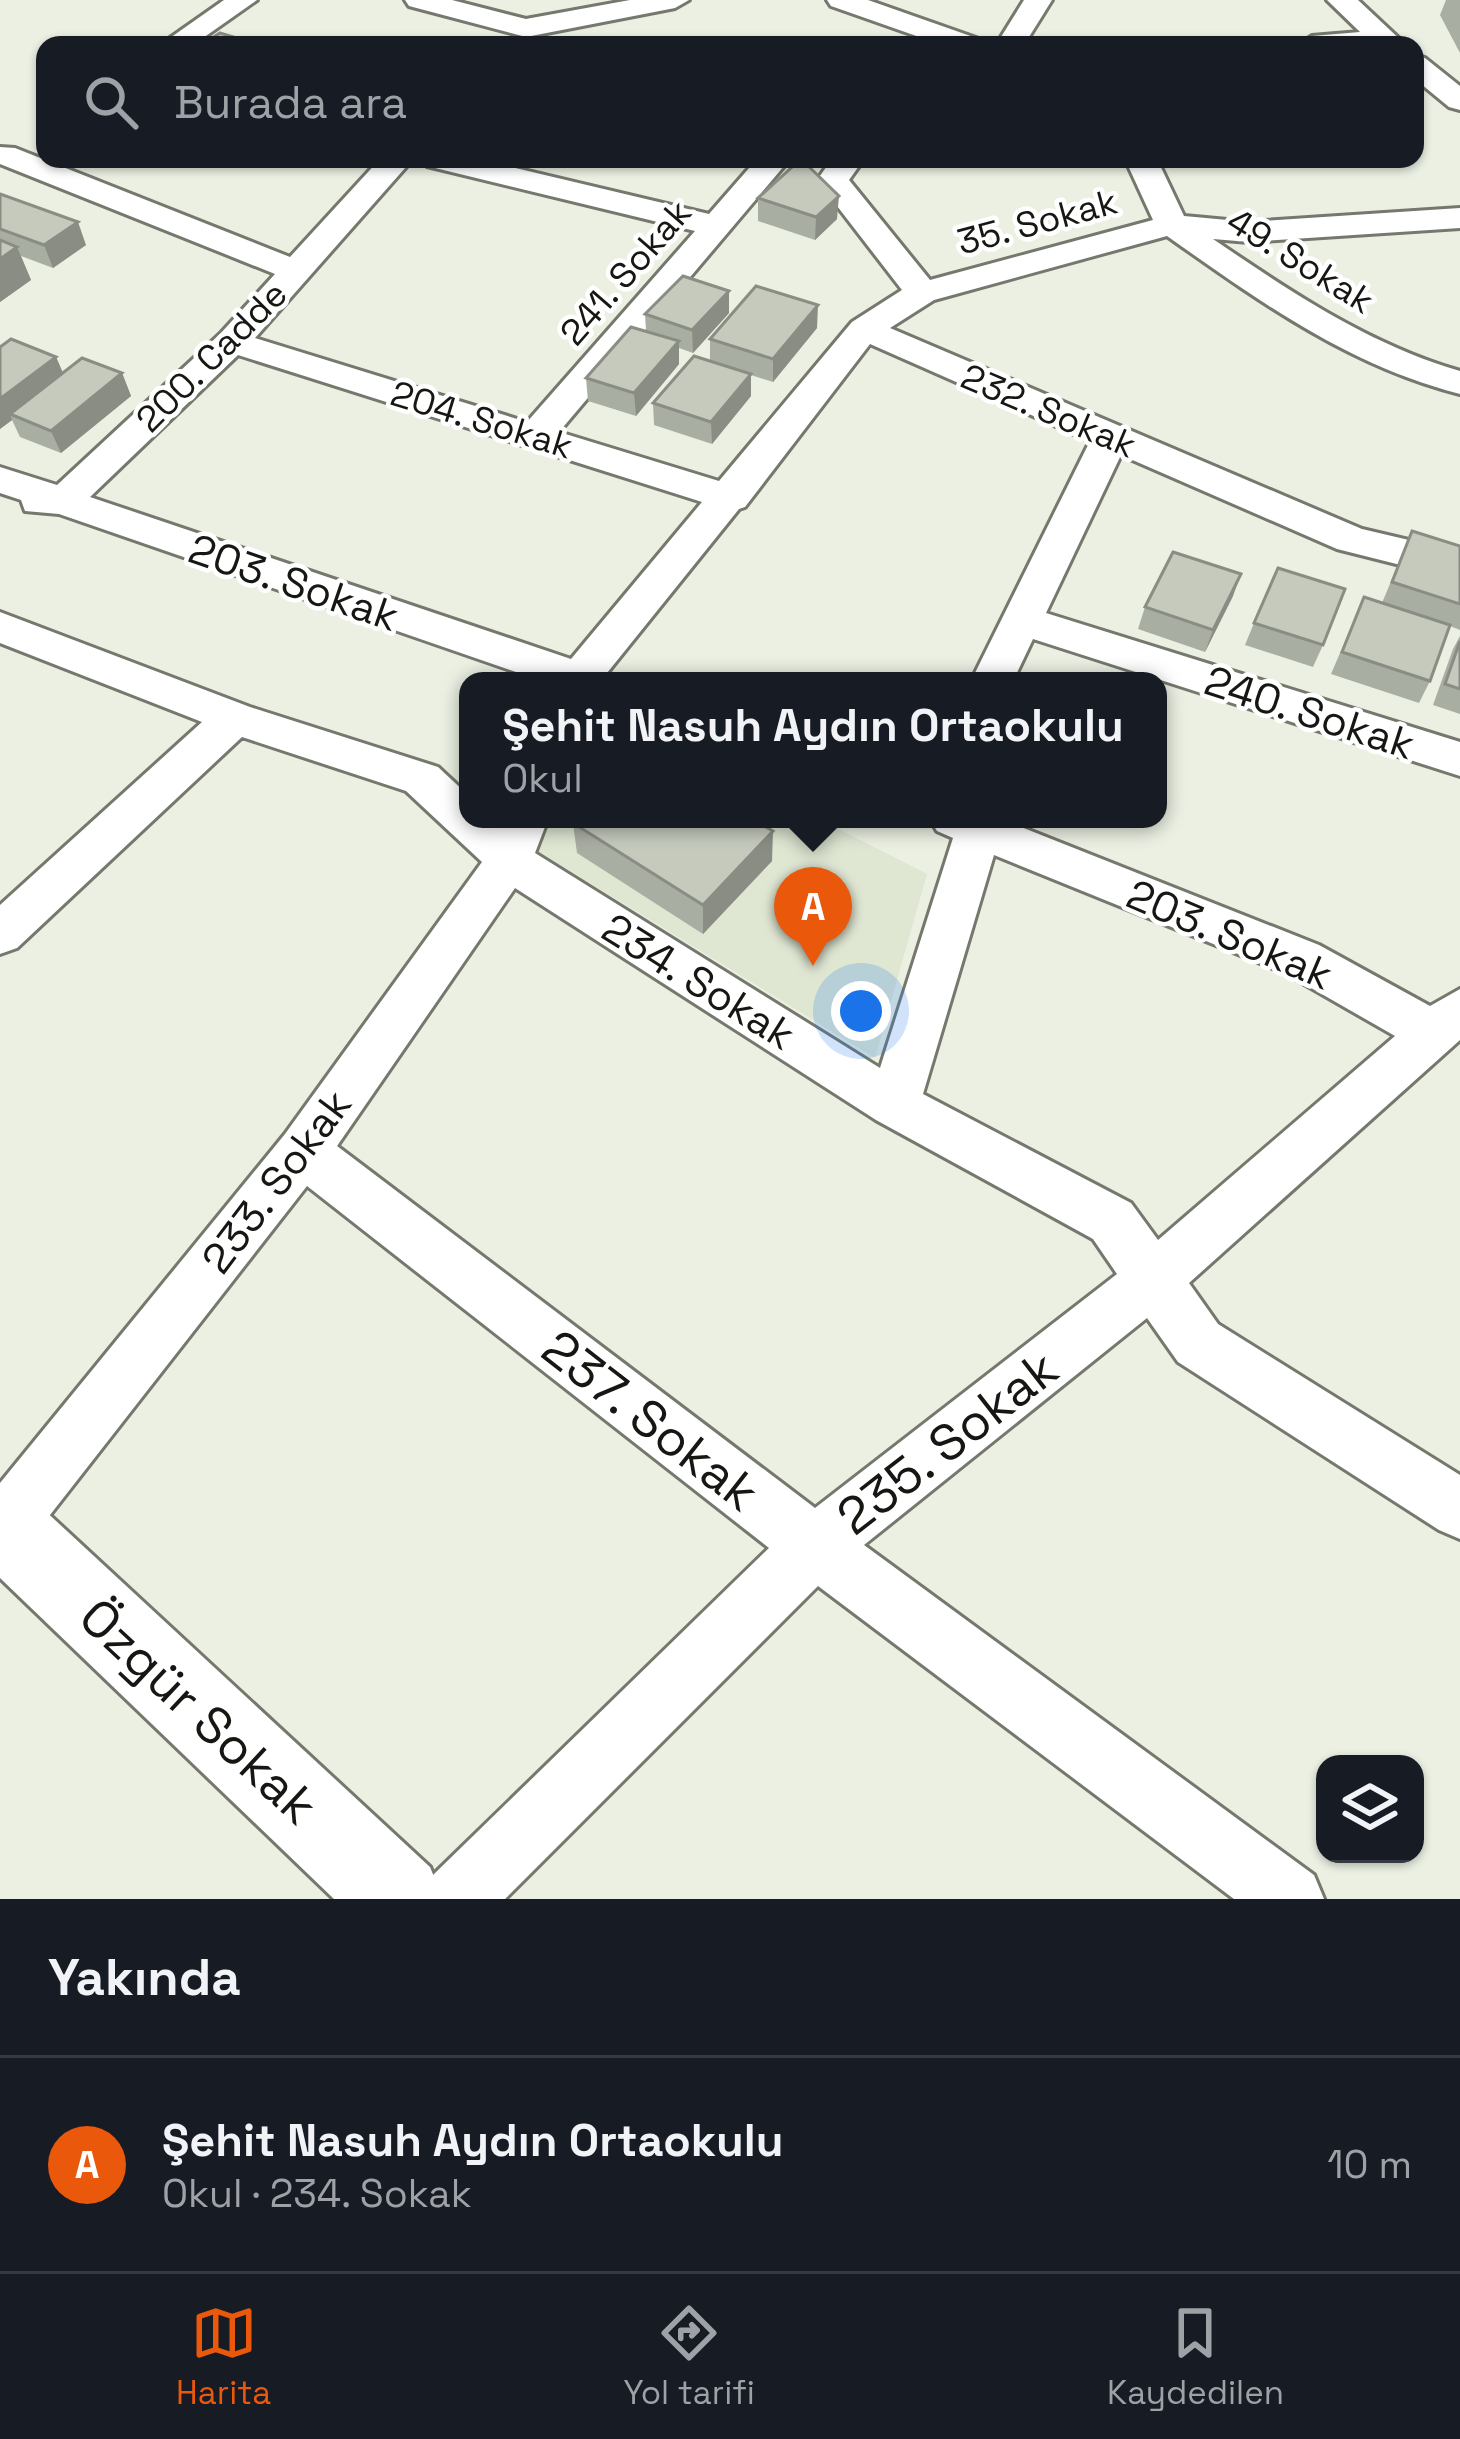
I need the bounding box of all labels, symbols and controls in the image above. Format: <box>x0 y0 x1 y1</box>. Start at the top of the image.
search box <box>36 36 1424 168</box>
icon: search <box>78 69 144 135</box>
text: Burada ara <box>174 74 407 131</box>
street label: 35. Sokak <box>952 179 1122 265</box>
street label: 241. Sokak <box>550 190 701 355</box>
street label: 49. Sokak <box>1218 198 1383 324</box>
street label: 200. Cadde <box>126 271 297 442</box>
street label: 232. Sokak <box>954 354 1143 468</box>
street label: 204. Sokak <box>385 371 578 469</box>
street label: 203. Sokak <box>182 522 406 643</box>
street label: 240. Sokak <box>1198 654 1421 771</box>
popup <box>459 672 1167 828</box>
text: Şehit Nasuh Aydın Ortaokulu <box>502 697 1124 754</box>
text: Okul <box>502 754 583 803</box>
pin: A <box>774 867 852 966</box>
street label: 203. Sokak <box>1119 867 1341 1001</box>
street label: 234. Sokak <box>593 901 805 1061</box>
your location <box>831 981 891 1041</box>
street label: 233. Sokak <box>190 1079 363 1284</box>
street label: 237. Sokak <box>529 1316 772 1525</box>
street label: 235. Sokak <box>824 1336 1071 1549</box>
street label: Özgür Sokak <box>66 1584 331 1838</box>
map controls <box>1316 1755 1424 1863</box>
button: layers <box>1316 1755 1424 1863</box>
text: Yakında <box>48 1945 241 2010</box>
text: Şehit Nasuh Aydın Ortaokulu <box>162 2112 784 2169</box>
text: A <box>75 2140 99 2189</box>
text: 10 m <box>1327 2140 1412 2189</box>
text: Okul · 234. Sokak <box>162 2169 472 2218</box>
tab: Harita <box>176 2300 271 2414</box>
tab: Yol tarifi <box>623 2300 755 2414</box>
tab: Kaydedilen <box>1107 2300 1284 2414</box>

